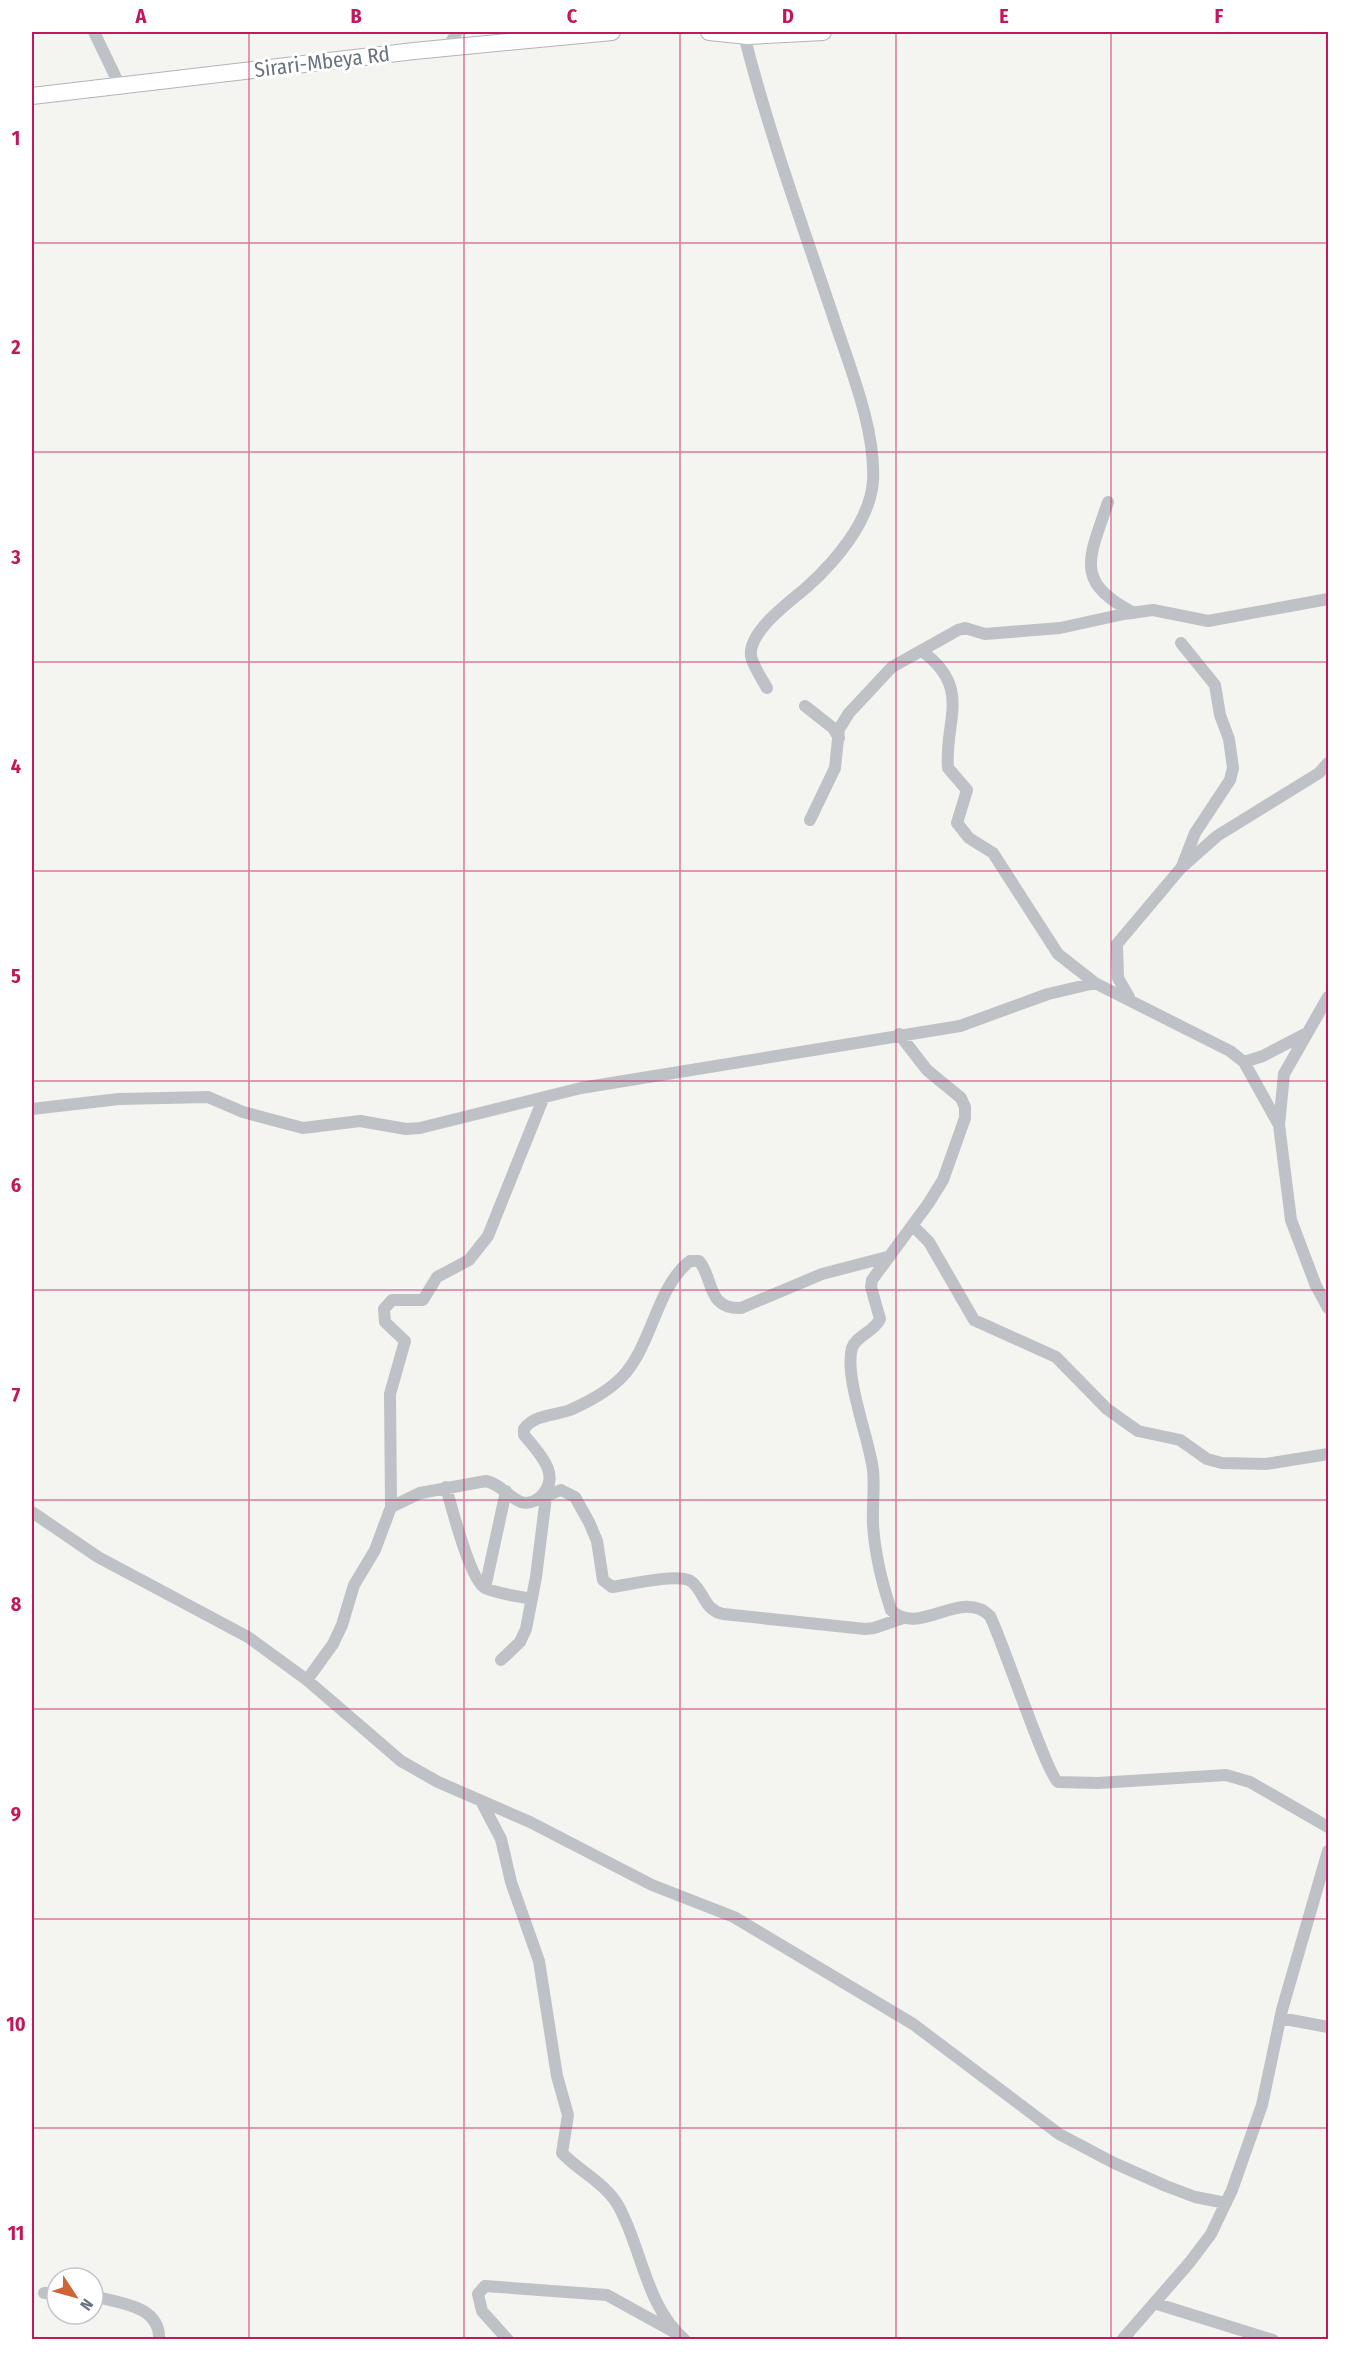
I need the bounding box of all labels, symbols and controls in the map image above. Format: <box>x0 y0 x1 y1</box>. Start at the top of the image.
text: A <box>135 4 148 28</box>
text: B <box>350 4 362 28</box>
text: C <box>567 4 578 28</box>
text: D <box>782 4 794 28</box>
text: E <box>999 4 1009 28</box>
text: F <box>1215 4 1224 28</box>
street label: Sirari-Mbeya Rd <box>253 41 391 83</box>
text: 1 <box>12 126 20 150</box>
text: 2 <box>10 335 21 359</box>
text: 3 <box>10 545 21 569</box>
text: 4 <box>11 754 21 778</box>
text: 5 <box>11 964 21 988</box>
text: 6 <box>11 1173 21 1197</box>
text: 7 <box>12 1383 21 1407</box>
text: 8 <box>11 1592 22 1616</box>
text: 9 <box>11 1802 21 1826</box>
text: 10 <box>6 2012 26 2036</box>
text: 11 <box>8 2221 24 2245</box>
north arrow <box>45 2266 105 2326</box>
text: N <box>76 2295 97 2314</box>

